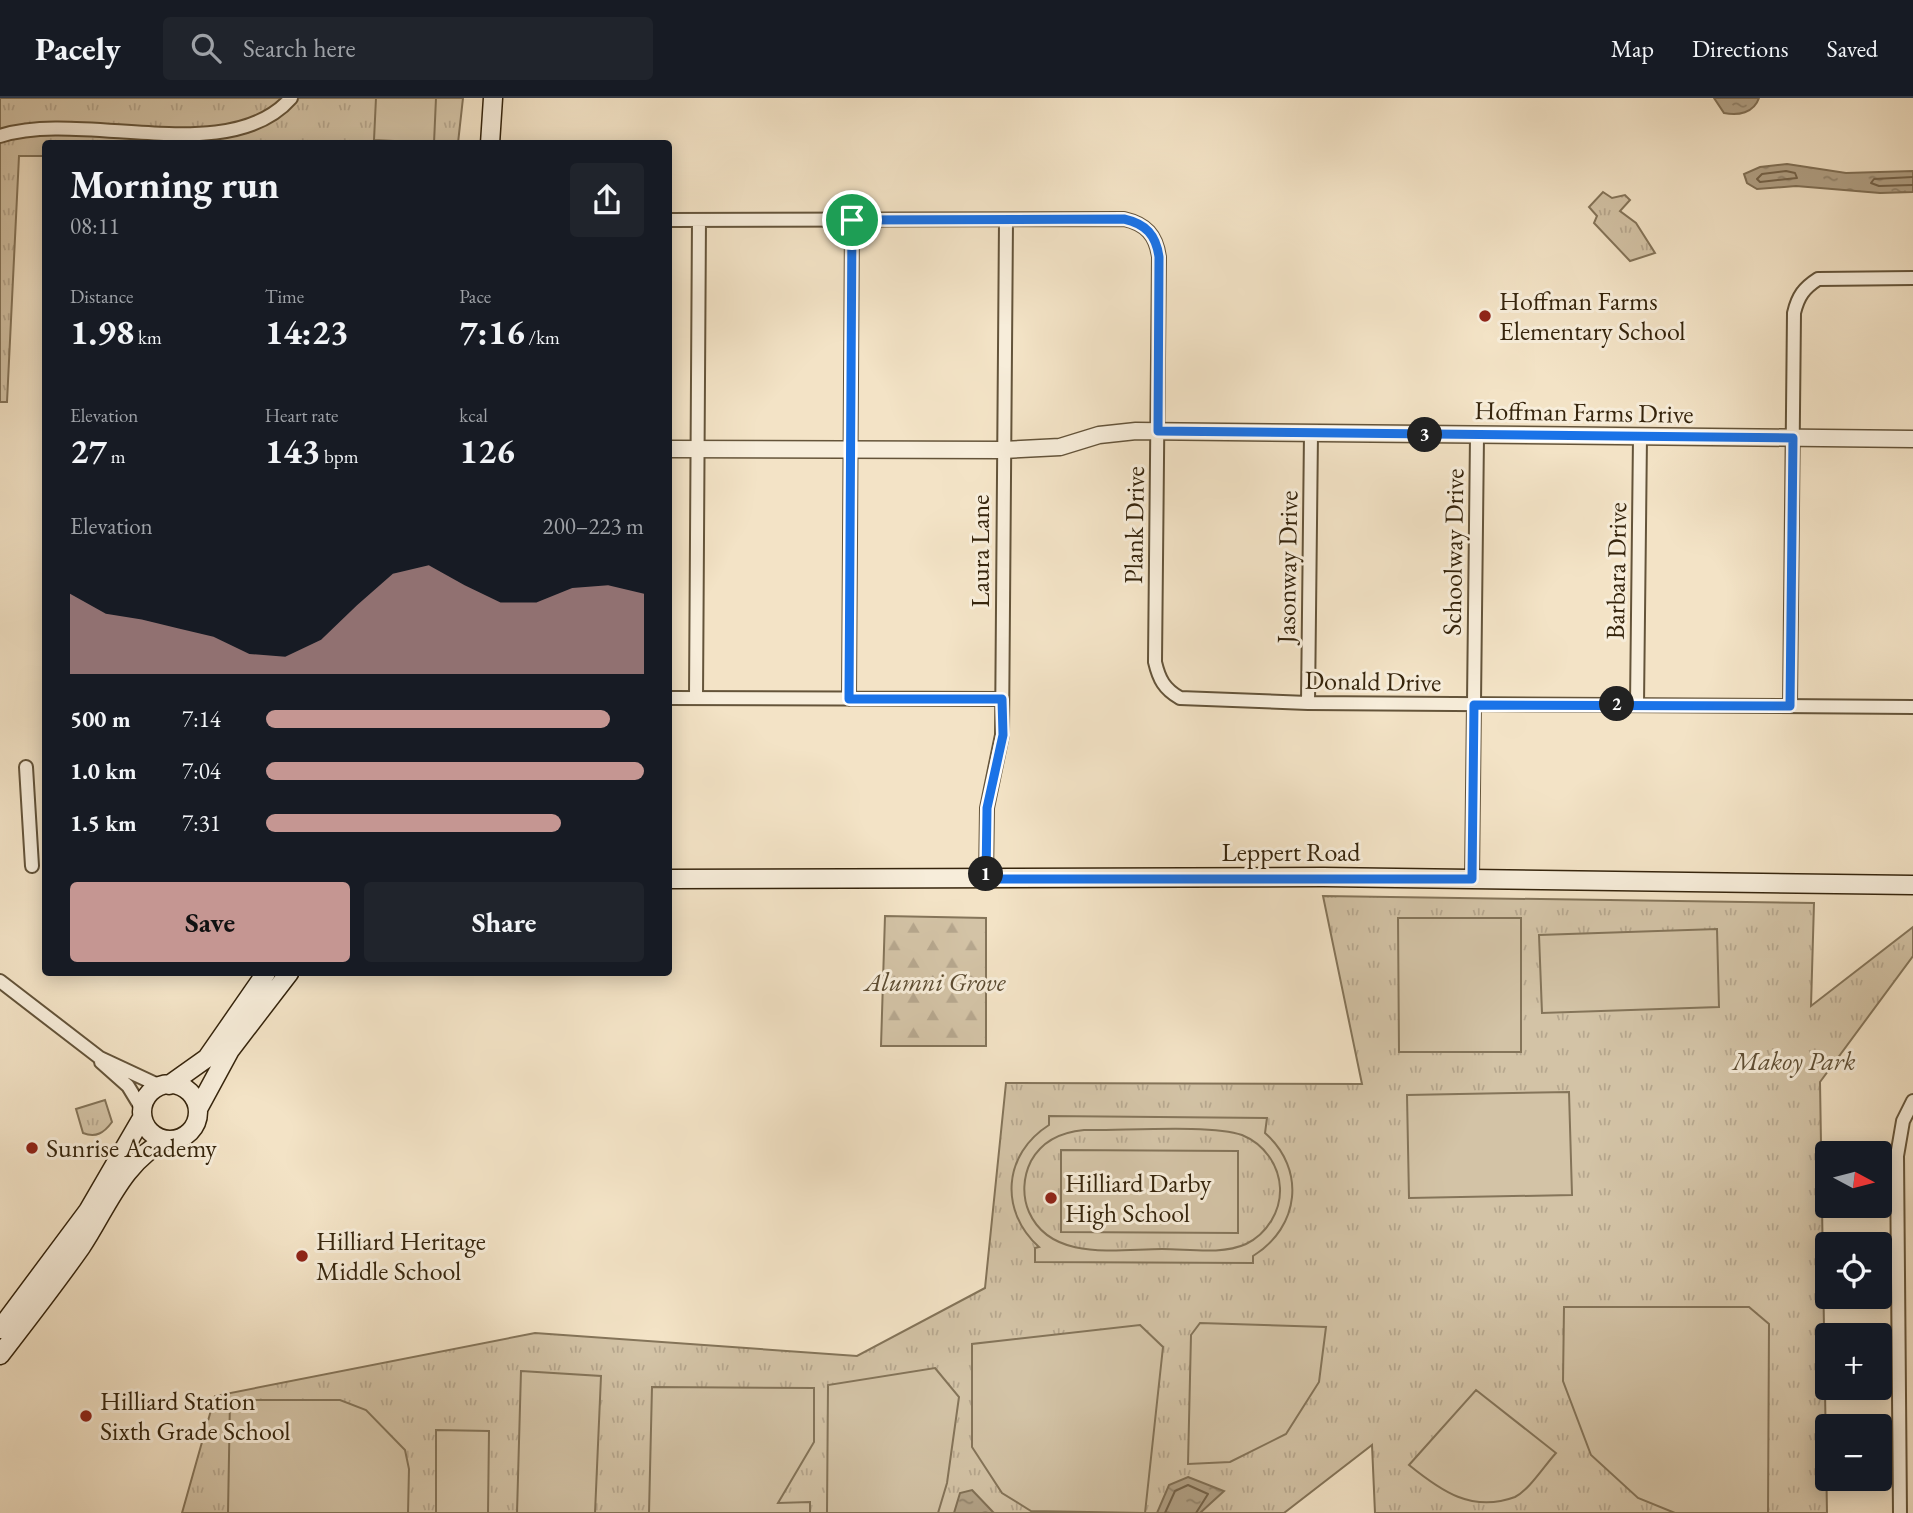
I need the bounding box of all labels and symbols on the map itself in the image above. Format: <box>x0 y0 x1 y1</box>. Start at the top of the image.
pin <box>822 190 882 250</box>
place label: Hoffman Farms Elementary School <box>1499 284 1686 348</box>
marker: Hoffman Farms Elementary School <box>1477 308 1493 324</box>
street label: Hoffman Farms Drive <box>1474 393 1694 431</box>
pin: 3 <box>1408 418 1442 452</box>
street label: Plank Drive <box>1116 466 1152 584</box>
street label: Schoolway Drive <box>1435 468 1471 636</box>
street label: Jasonway Drive <box>1269 490 1305 646</box>
street label: Laura Lane <box>963 495 997 607</box>
street label: Barbara Drive <box>1598 502 1634 640</box>
street label: Donald Drive <box>1304 663 1442 699</box>
pin: 2 <box>1600 686 1634 722</box>
street label: Leppert Road <box>1222 835 1361 869</box>
pin: 1 <box>968 856 1004 892</box>
park label: Alumni Grove <box>862 965 1007 999</box>
park label: Makoy Park <box>1731 1044 1856 1078</box>
place label: Sunrise Academy <box>46 1131 217 1165</box>
marker: Sunrise Academy <box>24 1140 40 1156</box>
north arrow <box>1815 1141 1892 1218</box>
place label: Hilliard Darby High School <box>1065 1166 1212 1230</box>
marker: Hilliard Darby High School <box>1043 1190 1059 1206</box>
place label: Hilliard Heritage Middle School <box>316 1224 486 1288</box>
marker: Hilliard Heritage Middle School <box>294 1248 310 1264</box>
place label: Hilliard Station Sixth Grade School <box>100 1384 291 1448</box>
marker: Hilliard Station Sixth Grade School <box>78 1408 94 1424</box>

